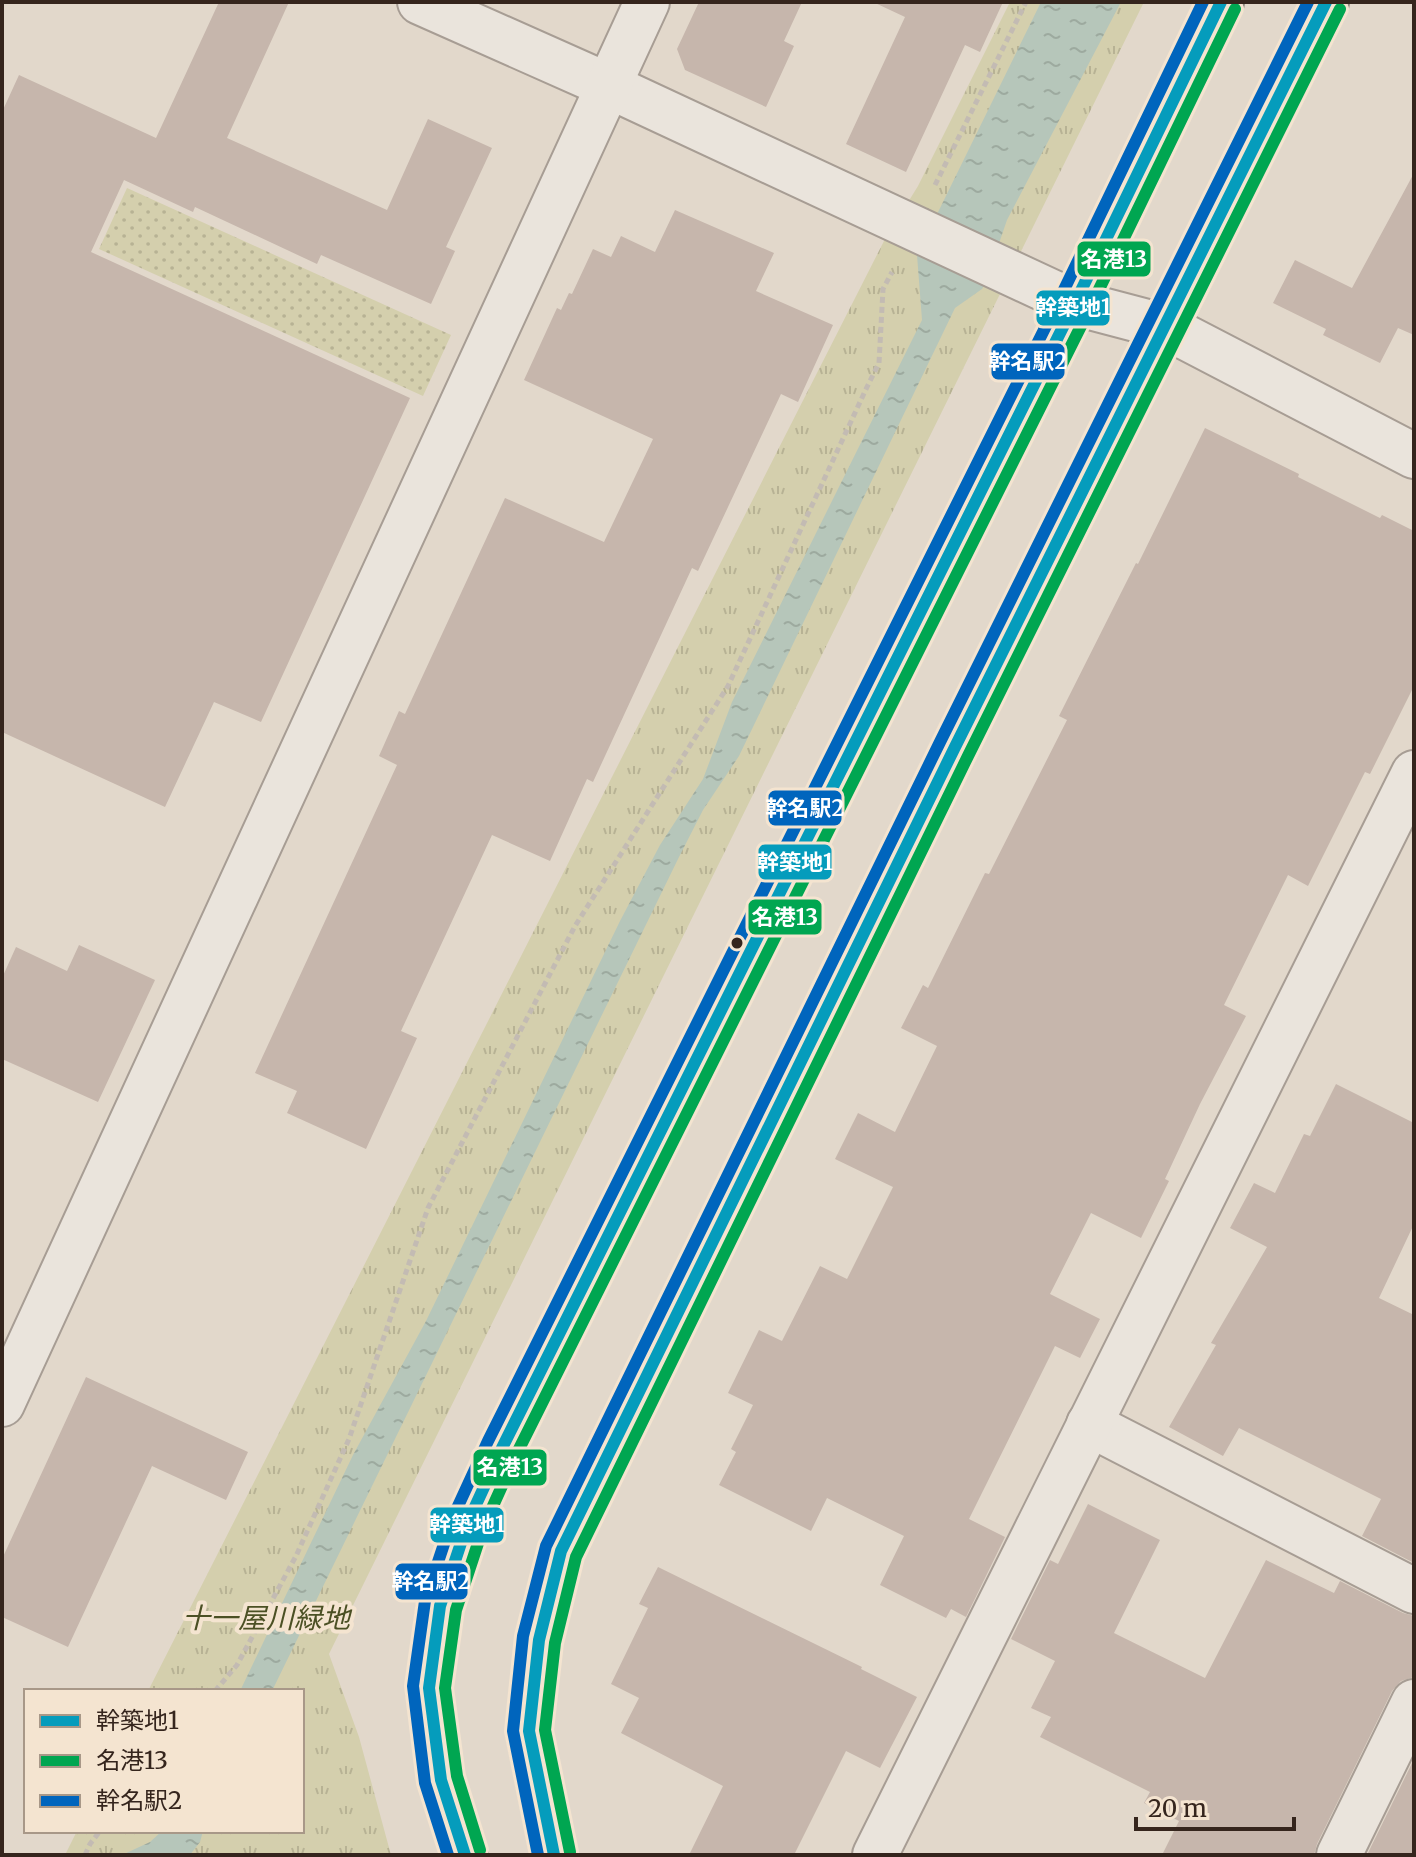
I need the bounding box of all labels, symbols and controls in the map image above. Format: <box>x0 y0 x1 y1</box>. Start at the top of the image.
line badge: 名港13 <box>1076 240 1152 278</box>
text: 名港13 <box>1081 245 1147 273</box>
line badge: 幹築地1 <box>1035 289 1111 327</box>
text: 幹築地1 <box>1035 293 1111 321</box>
line badge: 幹名駅2 <box>990 342 1066 381</box>
text: 幹名駅2 <box>989 347 1068 375</box>
line badge: 幹名駅2 <box>767 789 843 827</box>
text: 幹名駅2 <box>766 794 845 822</box>
line badge: 幹築地1 <box>757 843 833 881</box>
text: 幹築地1 <box>757 848 833 876</box>
line badge: 名港13 <box>747 898 823 936</box>
text: 名港13 <box>752 903 818 931</box>
unlabelled marker <box>729 935 745 951</box>
line badge: 名港13 <box>472 1448 548 1487</box>
text: 名港13 <box>477 1453 543 1481</box>
line badge: 幹築地1 <box>429 1506 505 1544</box>
text: 幹築地1 <box>429 1510 505 1538</box>
line badge: 幹名駅2 <box>394 1562 469 1601</box>
text: 幹名駅2 <box>392 1567 471 1595</box>
park label: 十一屋川緑地 <box>182 1600 353 1636</box>
legend <box>24 1689 304 1833</box>
text: 幹築地1 <box>96 1705 179 1736</box>
text: 名港13 <box>96 1745 168 1776</box>
scale bar <box>1136 1781 1294 1831</box>
text: 幹名駅2 <box>96 1785 182 1816</box>
text: 20 m <box>1148 1793 1207 1824</box>

